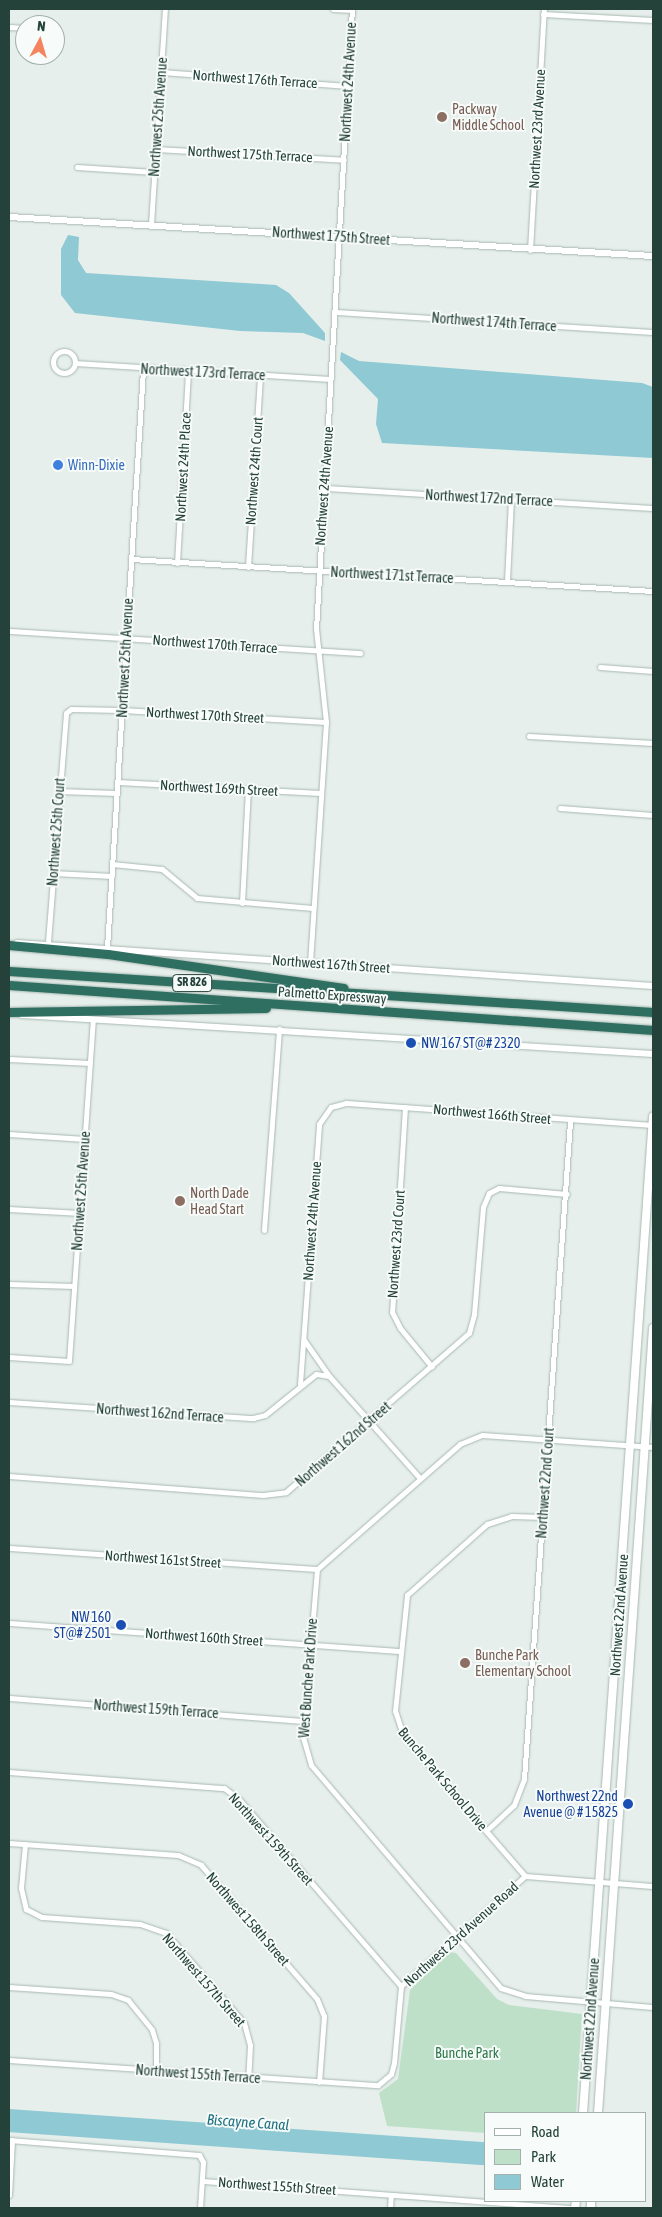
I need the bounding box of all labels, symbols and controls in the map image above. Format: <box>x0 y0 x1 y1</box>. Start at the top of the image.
north arrow <box>15 15 65 65</box>
text: N <box>37 18 46 34</box>
street label: Northwest 24th Avenue <box>336 22 360 142</box>
street label: Northwest 25th Avenue <box>145 57 171 177</box>
street label: Northwest 176th Terrace <box>192 66 318 92</box>
street label: Northwest 23rd Avenue <box>525 69 549 189</box>
place label: Packway Middle School <box>452 101 524 134</box>
marker: Packway Middle School <box>436 111 448 123</box>
street label: Northwest 175th Terrace <box>187 142 313 166</box>
street label: Northwest 175th Street <box>271 223 391 249</box>
street label: Northwest 174th Terrace <box>431 309 557 335</box>
street label: Northwest 173rd Terrace <box>140 360 266 384</box>
street label: Northwest 24th Place <box>172 412 194 522</box>
street label: Northwest 24th Court <box>242 416 266 526</box>
street label: Northwest 24th Avenue <box>311 426 337 546</box>
place label: Winn-Dixie <box>68 457 125 473</box>
marker: Winn-Dixie <box>52 459 64 471</box>
street label: Northwest 172nd Terrace <box>425 486 553 510</box>
street label: Northwest 171st Terrace <box>330 563 454 587</box>
street label: Northwest 25th Avenue <box>113 598 137 718</box>
street label: Northwest 170th Terrace <box>152 631 278 657</box>
street label: Northwest 170th Street <box>145 704 265 726</box>
street label: Northwest 25th Court <box>44 777 68 887</box>
street label: Northwest 169th Street <box>159 777 279 799</box>
street label: Northwest 167th Street <box>271 951 391 977</box>
road number: SR 826 <box>172 974 212 992</box>
street label: Palmetto Expressway <box>277 983 387 1007</box>
place label: NW 167 ST@# 2320 <box>421 1035 520 1051</box>
marker: NW 167 ST@# 2320 <box>405 1037 417 1049</box>
street label: Northwest 166th Street <box>432 1100 552 1128</box>
street label: Northwest 25th Avenue <box>68 1131 94 1251</box>
street label: Northwest 24th Avenue <box>299 1161 325 1281</box>
place label: North Dade Head Start <box>190 1185 249 1218</box>
street label: Northwest 23rd Court <box>384 1189 408 1299</box>
marker: North Dade Head Start <box>174 1195 186 1207</box>
street label: Northwest 162nd Street <box>292 1398 394 1490</box>
street label: Northwest 162nd Terrace <box>96 1400 224 1426</box>
street label: Northwest 22nd Court <box>533 1427 557 1539</box>
street label: Northwest 161st Street <box>104 1547 222 1571</box>
street label: Northwest 22nd Avenue <box>606 1553 632 1677</box>
place label: NW 160 ST@# 2501 <box>54 1609 111 1641</box>
street label: West Bunche Park Drive <box>295 1618 321 1738</box>
marker: NW 160 ST@# 2501 <box>115 1619 127 1631</box>
street label: Northwest 160th Street <box>144 1624 264 1650</box>
place label: Bunche Park Elementary School <box>475 1647 571 1680</box>
marker: Bunche Park Elementary School <box>459 1657 471 1669</box>
street label: Northwest 159th Terrace <box>93 1696 219 1722</box>
street label: Bunche Park School Drive <box>395 1724 491 1834</box>
place label: Northwest 22nd Avenue @ # 15825 <box>524 1788 618 1820</box>
street label: Northwest 159th Street <box>225 1789 317 1889</box>
marker: Northwest 22nd Avenue @ # 15825 <box>622 1798 634 1810</box>
street label: Northwest 158th Street <box>203 1869 293 1969</box>
street label: Northwest 23rd Avenue Road <box>400 1878 522 1990</box>
street label: Northwest 157th Street <box>159 1930 249 2030</box>
street label: Northwest 22nd Avenue <box>577 1957 603 2081</box>
park label: Bunche Park <box>435 2045 499 2061</box>
street label: Northwest 155th Terrace <box>135 2061 261 2087</box>
water label: Biscayne Canal <box>206 2110 290 2134</box>
legend <box>484 2112 647 2202</box>
text: Road <box>531 2123 560 2140</box>
text: Park <box>531 2148 556 2165</box>
street label: Northwest 155th Street <box>217 2173 337 2199</box>
text: Water <box>531 2173 564 2190</box>

